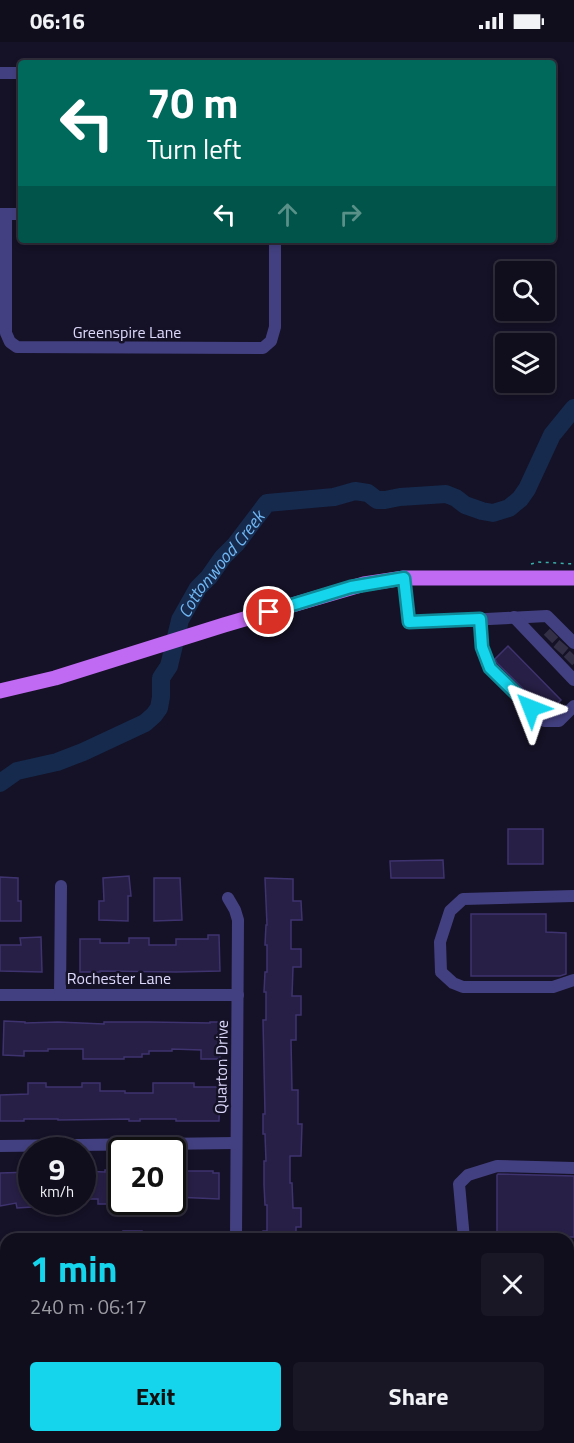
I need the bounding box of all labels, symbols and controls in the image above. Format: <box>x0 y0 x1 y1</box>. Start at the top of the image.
text: 06:16 <box>30 4 85 38</box>
text: 70 m <box>147 70 239 134</box>
icon: left <box>48 84 126 162</box>
text: Turn left <box>147 128 241 169</box>
icon: left <box>208 198 241 231</box>
icon: ahead <box>271 198 304 231</box>
icon: right <box>334 198 367 231</box>
map controls <box>495 261 555 393</box>
button: search <box>495 261 555 321</box>
street label: Greenspire Lane <box>73 320 181 344</box>
button: layers <box>495 333 555 393</box>
water label: Cottonwood Creek <box>170 503 272 623</box>
pin <box>243 586 294 637</box>
icon: arrive <box>252 595 285 628</box>
position arrow <box>499 676 563 740</box>
street label: Rochester Lane <box>67 966 171 990</box>
street label: Quarton Drive <box>208 1020 234 1114</box>
speed limit sign: 20 <box>108 1137 186 1215</box>
text: 9 <box>49 1146 65 1192</box>
text: km/h <box>40 1180 74 1203</box>
text: 1 min <box>30 1241 117 1296</box>
button: close <box>481 1253 544 1316</box>
text: 240 m · 06:17 <box>30 1291 147 1322</box>
button: Exit <box>30 1362 281 1431</box>
button: Share <box>293 1362 544 1431</box>

